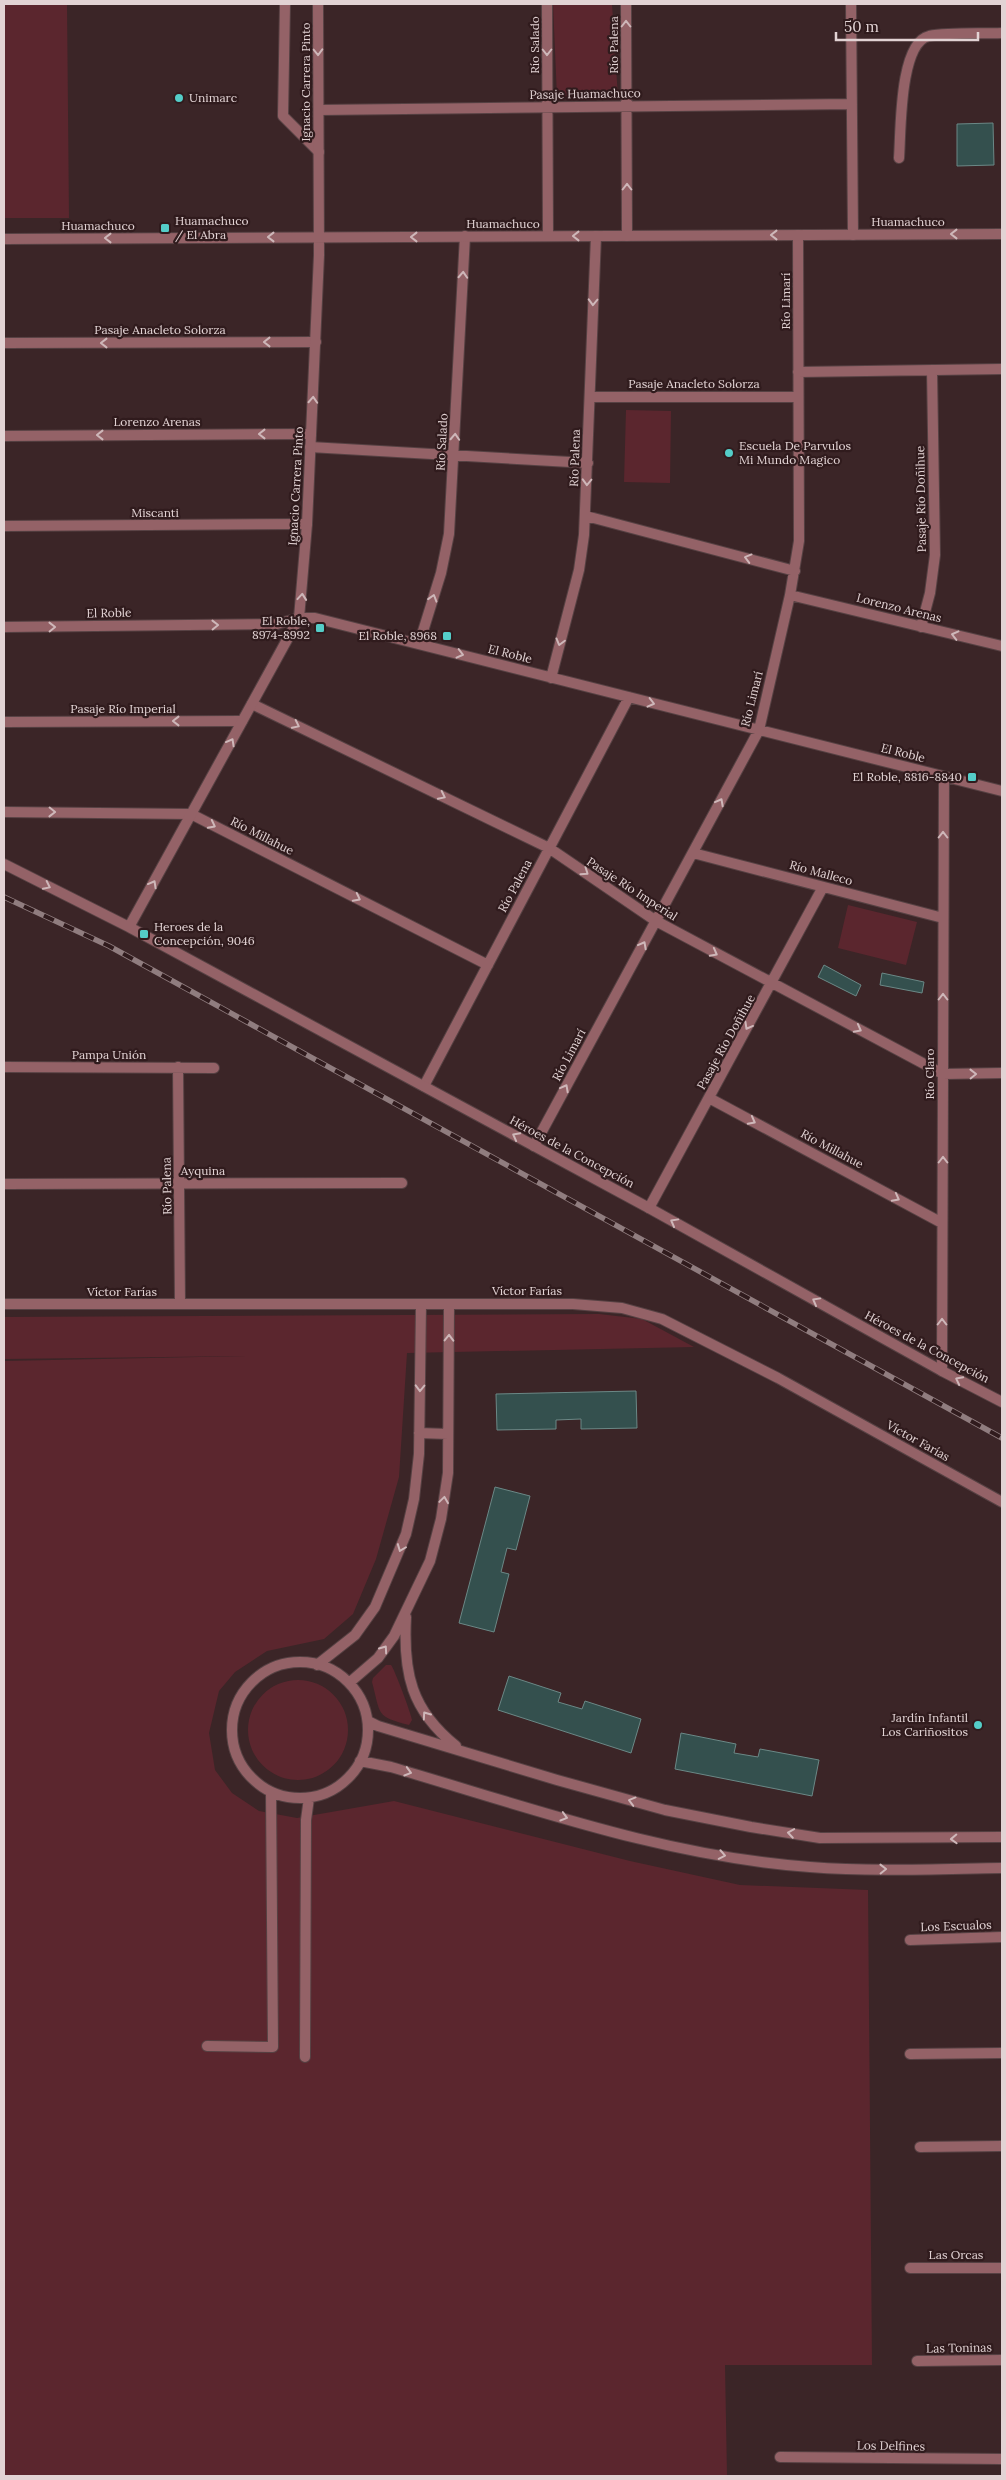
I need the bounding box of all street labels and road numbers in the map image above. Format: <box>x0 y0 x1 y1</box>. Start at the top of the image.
street label: Río Salado <box>527 16 542 74</box>
street label: Río Palena <box>606 16 621 74</box>
street label: Ignacio Carrera Pinto <box>298 22 313 142</box>
street label: Pasaje Huamachuco <box>529 85 641 102</box>
street label: Huamachuco <box>871 214 945 229</box>
street label: Huamachuco <box>466 216 540 231</box>
street label: Huamachuco <box>61 218 135 233</box>
street label: Río Limarí <box>778 273 793 329</box>
street label: Pasaje Anacleto Solorza <box>94 322 226 337</box>
street label: Pasaje Anacleto Solorza <box>628 376 760 391</box>
street label: Río Salado <box>433 413 451 471</box>
street label: Lorenzo Arenas <box>113 414 201 429</box>
street label: Ignacio Carrera Pinto <box>285 426 306 546</box>
street label: Río Palena <box>566 429 583 487</box>
street label: Pasaje Río Doñihue <box>912 445 929 552</box>
street label: Miscanti <box>131 505 179 520</box>
street label: Lorenzo Arenas <box>855 590 944 625</box>
street label: El Roble <box>86 605 132 620</box>
street label: El Roble <box>486 641 534 666</box>
street label: Río Limarí <box>737 669 766 728</box>
street label: Pasaje Río Imperial <box>70 701 176 716</box>
street label: El Roble <box>879 740 927 765</box>
street label: Río Millahue <box>228 813 297 858</box>
street label: Pasaje Río Imperial <box>584 854 681 924</box>
street label: Río Palena <box>494 857 535 915</box>
street label: Río Malleco <box>788 857 854 888</box>
street label: Pasaje Río Doñihue <box>693 991 758 1092</box>
street label: Río Limarí <box>549 1026 589 1083</box>
street label: Pampa Unión <box>72 1047 146 1062</box>
street label: Río Claro <box>922 1048 937 1100</box>
street label: Héroes de la Concepción <box>507 1112 637 1191</box>
street label: Río Millahue <box>798 1126 867 1172</box>
street label: Río Palena <box>158 1157 175 1215</box>
street label: Ayquina <box>180 1163 225 1178</box>
street label: Víctor Farías <box>491 1283 562 1298</box>
street label: Víctor Farías <box>86 1284 157 1299</box>
street label: Héroes de la Concepción <box>862 1307 992 1386</box>
street label: Víctor Farías <box>883 1417 953 1464</box>
street label: Los Escualos <box>920 1917 992 1934</box>
street label: Las Orcas <box>929 2247 984 2262</box>
street label: Las Toninas <box>926 2339 993 2356</box>
street label: Los Delfines <box>857 2437 926 2454</box>

